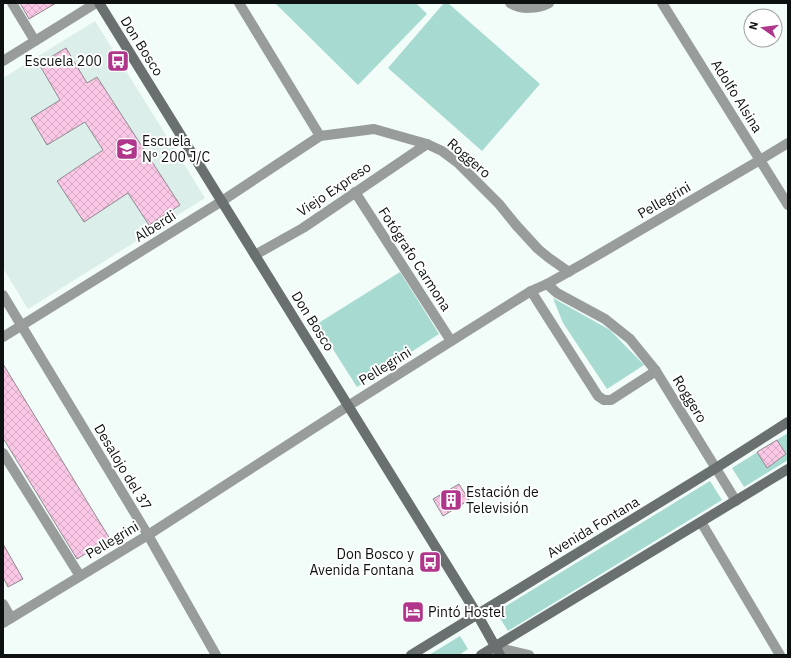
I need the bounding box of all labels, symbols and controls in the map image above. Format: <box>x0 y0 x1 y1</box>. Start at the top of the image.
north arrow <box>743 8 783 48</box>
street label: Don Bosco <box>117 13 167 79</box>
text: N <box>746 20 761 31</box>
bus stop icon: Escuela 200 <box>105 48 131 74</box>
place label: Escuela 200 <box>25 52 102 70</box>
street label: Adolfo Alsina <box>707 56 767 136</box>
place label: Escuela Nº 200 J/C <box>142 132 210 166</box>
street label: Roggero <box>444 134 495 182</box>
school or university icon: Escuela Nº 200 J/C <box>114 136 140 162</box>
street label: Viejo Expreso <box>294 158 374 220</box>
street label: Pellegrini <box>634 178 694 222</box>
street label: Fotógrafo Carmona <box>375 204 456 315</box>
street label: Alberdi <box>131 206 179 246</box>
street label: Don Bosco <box>288 288 338 354</box>
street label: Pellegrini <box>355 343 415 389</box>
street label: Roggero <box>669 372 711 426</box>
street label: Desalojo del 37 <box>90 421 156 513</box>
place label: Estación de Televisión <box>466 483 539 517</box>
building icon: Estación de Televisión <box>438 487 464 513</box>
street label: Avenida Fontana <box>544 492 643 562</box>
street label: Pellegrini <box>82 517 142 563</box>
place label: Don Bosco y Avenida Fontana <box>309 545 415 579</box>
bus stop icon: Don Bosco y Avenida Fontana <box>417 549 443 575</box>
hotel icon: Pintó Hostel <box>400 599 426 625</box>
place label: Pintó Hostel <box>428 603 505 621</box>

